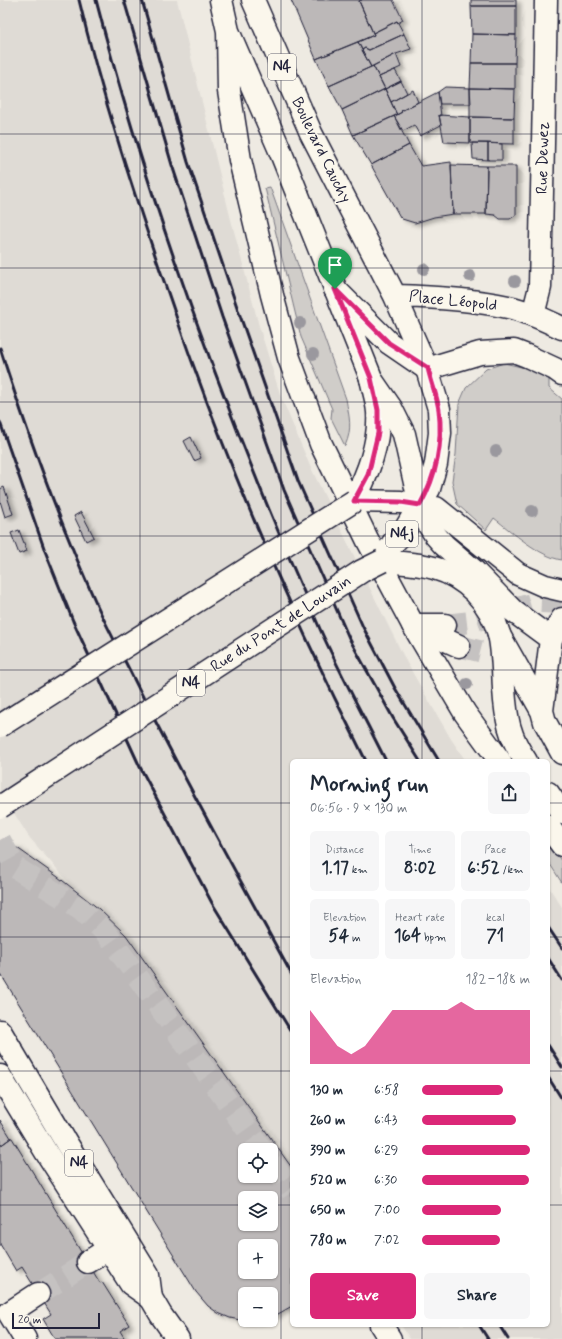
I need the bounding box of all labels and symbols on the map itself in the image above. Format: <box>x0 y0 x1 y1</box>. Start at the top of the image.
road number: N4 <box>268 54 296 80</box>
street label: Boulevard Cauchy <box>286 94 356 206</box>
street label: Rue Dewez <box>532 122 554 194</box>
pin <box>318 248 352 289</box>
street label: Place Léopold <box>408 286 498 316</box>
road number: N4j <box>386 521 418 547</box>
street label: Rue du Pont de Louvain <box>207 571 355 677</box>
road number: N4 <box>177 670 205 696</box>
road number: N4 <box>65 1150 93 1176</box>
scale bar <box>12 1311 100 1330</box>

